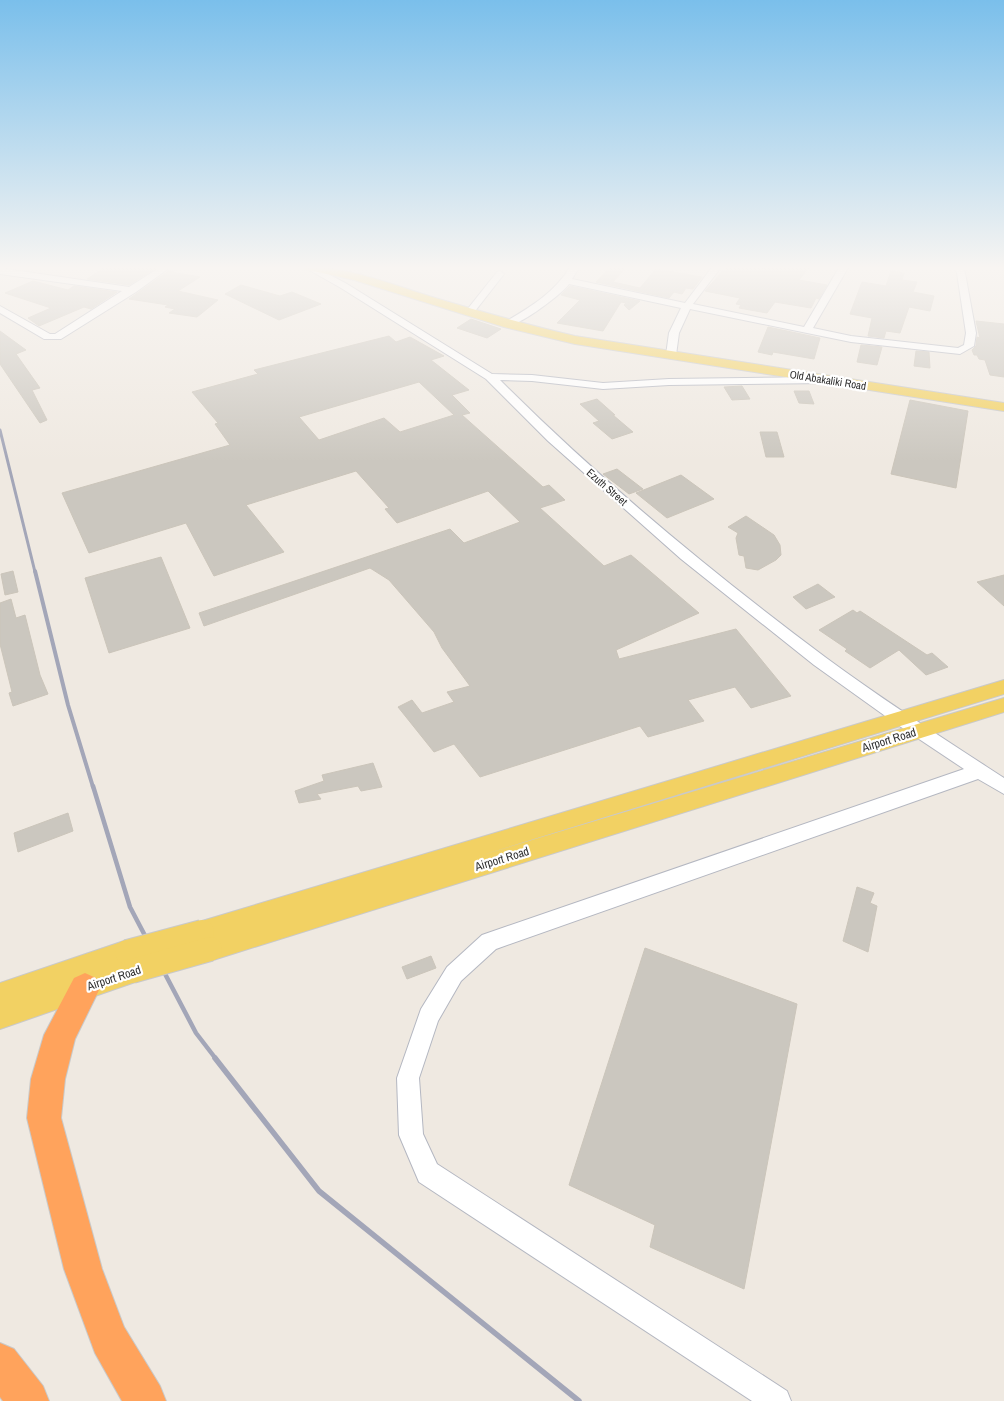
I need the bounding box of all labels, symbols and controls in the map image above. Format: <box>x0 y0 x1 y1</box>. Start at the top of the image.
street label: Old Abakaliki Road <box>789 367 867 393</box>
street label: Ezuth Street <box>584 465 631 509</box>
street label: Airport Road <box>859 724 918 756</box>
street label: Airport Road <box>472 843 531 875</box>
street label: Airport Road <box>84 962 143 995</box>

